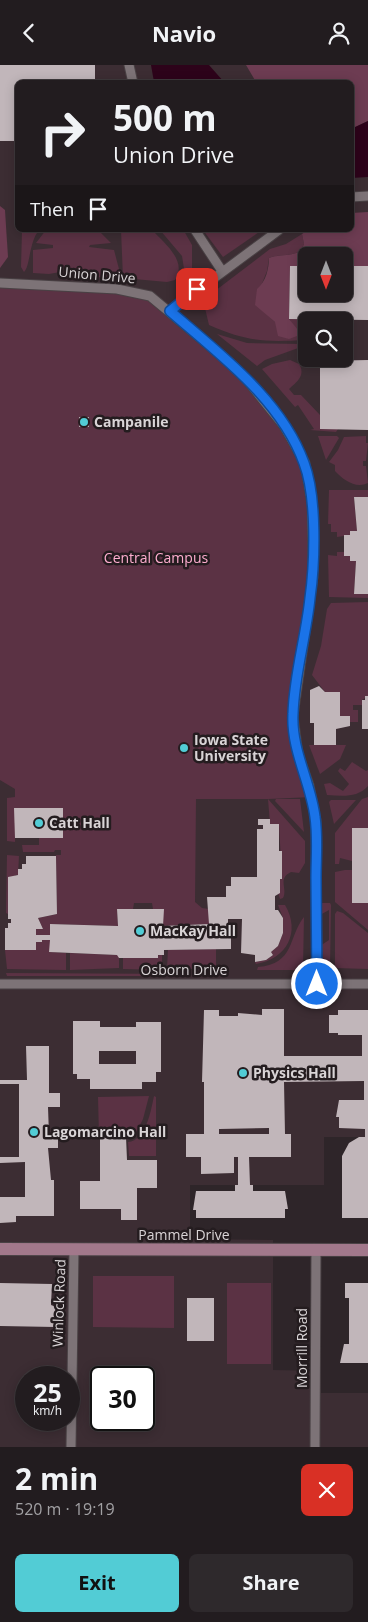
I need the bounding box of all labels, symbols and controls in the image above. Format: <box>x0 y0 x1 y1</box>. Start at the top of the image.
text: Navio <box>152 18 216 48</box>
icon: back <box>15 19 43 47</box>
icon: person <box>325 19 353 47</box>
text: 500 m <box>113 94 217 141</box>
icon: right <box>30 100 95 165</box>
text: Union Drive <box>113 139 234 169</box>
icon: arrive <box>84 195 112 223</box>
text: Then <box>30 196 74 222</box>
north arrow <box>298 247 352 303</box>
map controls <box>298 247 353 367</box>
street label: Union Drive <box>58 262 136 287</box>
pin <box>176 268 218 310</box>
icon: arrive <box>183 275 211 303</box>
button: search <box>298 312 353 367</box>
place label: Campanile <box>94 412 168 431</box>
marker: Campanile <box>78 416 90 428</box>
park label: Central Campus <box>104 548 208 567</box>
place label: Iowa State University <box>194 730 268 765</box>
marker: Iowa State University <box>178 742 190 754</box>
place label: Catt Hall <box>49 813 110 832</box>
marker: Catt Hall <box>33 817 45 829</box>
place label: MacKay Hall <box>150 921 236 940</box>
marker: MacKay Hall <box>134 925 146 937</box>
position arrow <box>290 957 342 1009</box>
street label: Osborn Drive <box>141 960 228 979</box>
place label: Physics Hall <box>253 1063 336 1082</box>
marker: Physics Hall <box>237 1067 249 1079</box>
place label: Lagomarcino Hall <box>44 1122 166 1141</box>
marker: Lagomarcino Hall <box>28 1126 40 1138</box>
street label: Pammel Drive <box>138 1225 230 1244</box>
street label: Winlock Road <box>47 1259 70 1347</box>
street label: Morrill Road <box>292 1308 311 1388</box>
speed limit sign: 30 <box>90 1366 155 1431</box>
text: 25 <box>33 1375 62 1409</box>
text: km/h <box>33 1402 62 1419</box>
text: 2 min <box>15 1458 98 1499</box>
button: close <box>301 1464 353 1516</box>
text: 520 m · 19:19 <box>15 1498 115 1520</box>
button: Exit <box>15 1554 179 1612</box>
button: Share <box>189 1554 353 1612</box>

